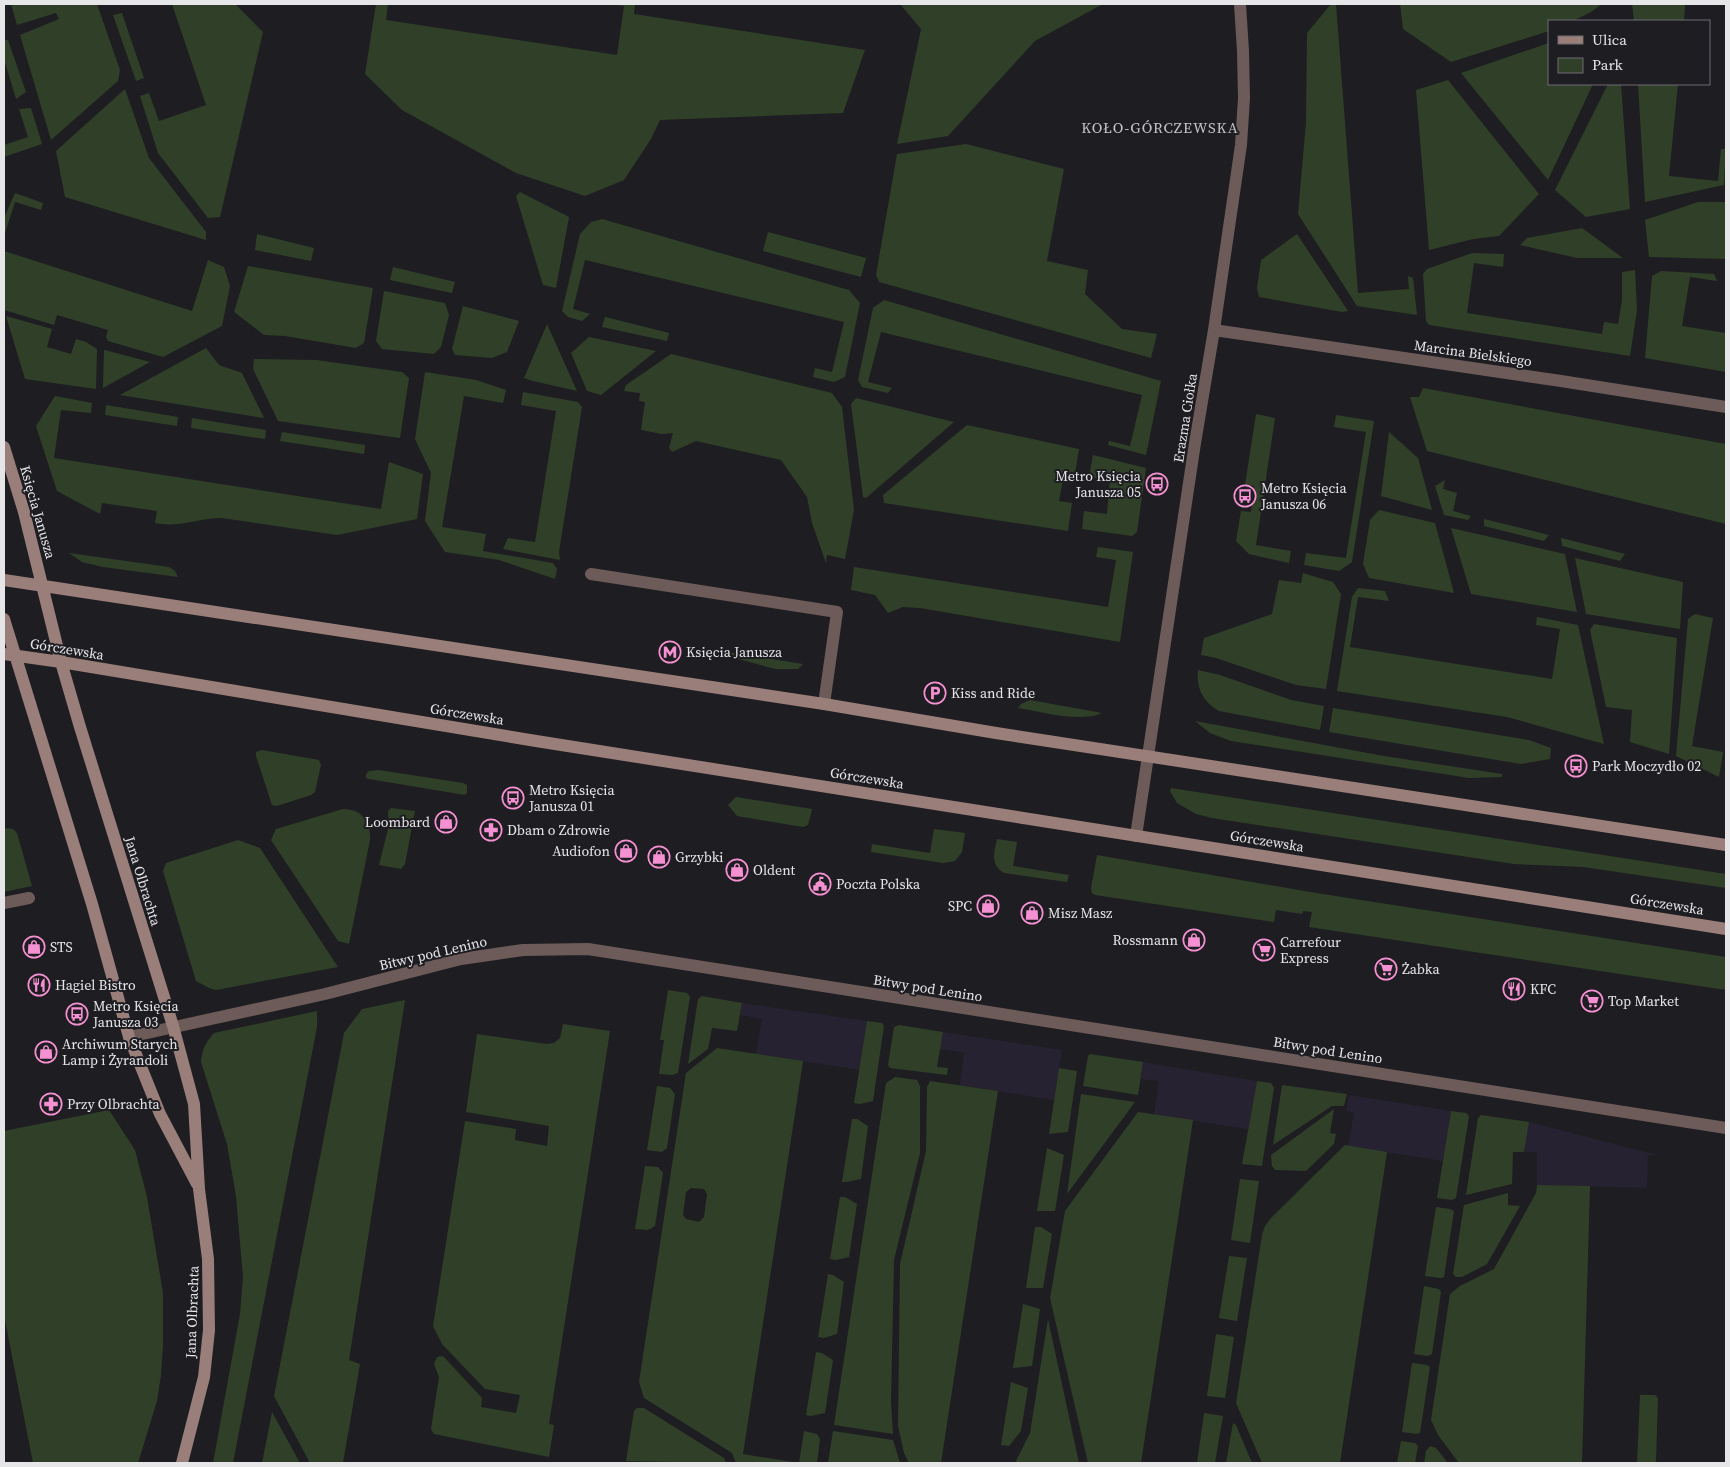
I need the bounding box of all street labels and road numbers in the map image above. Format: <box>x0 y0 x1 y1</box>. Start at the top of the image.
street label: Marcina Bielskiego <box>1413 335 1534 371</box>
street label: Erazma Ciołka <box>1168 371 1202 464</box>
street label: Księcia Janusza <box>15 463 61 562</box>
street label: Górczewska <box>29 633 106 665</box>
street label: Górczewska <box>429 698 506 730</box>
street label: Górczewska <box>829 762 906 794</box>
street label: Górczewska <box>1229 825 1306 857</box>
street label: Jana Olbrachta <box>120 833 166 929</box>
street label: Górczewska <box>1629 888 1706 920</box>
street label: Bitwy pod Lenino <box>377 931 489 975</box>
street label: Bitwy pod Lenino <box>872 969 984 1007</box>
street label: Bitwy pod Lenino <box>1272 1031 1384 1069</box>
street label: Jana Olbrachta <box>180 1265 204 1360</box>

